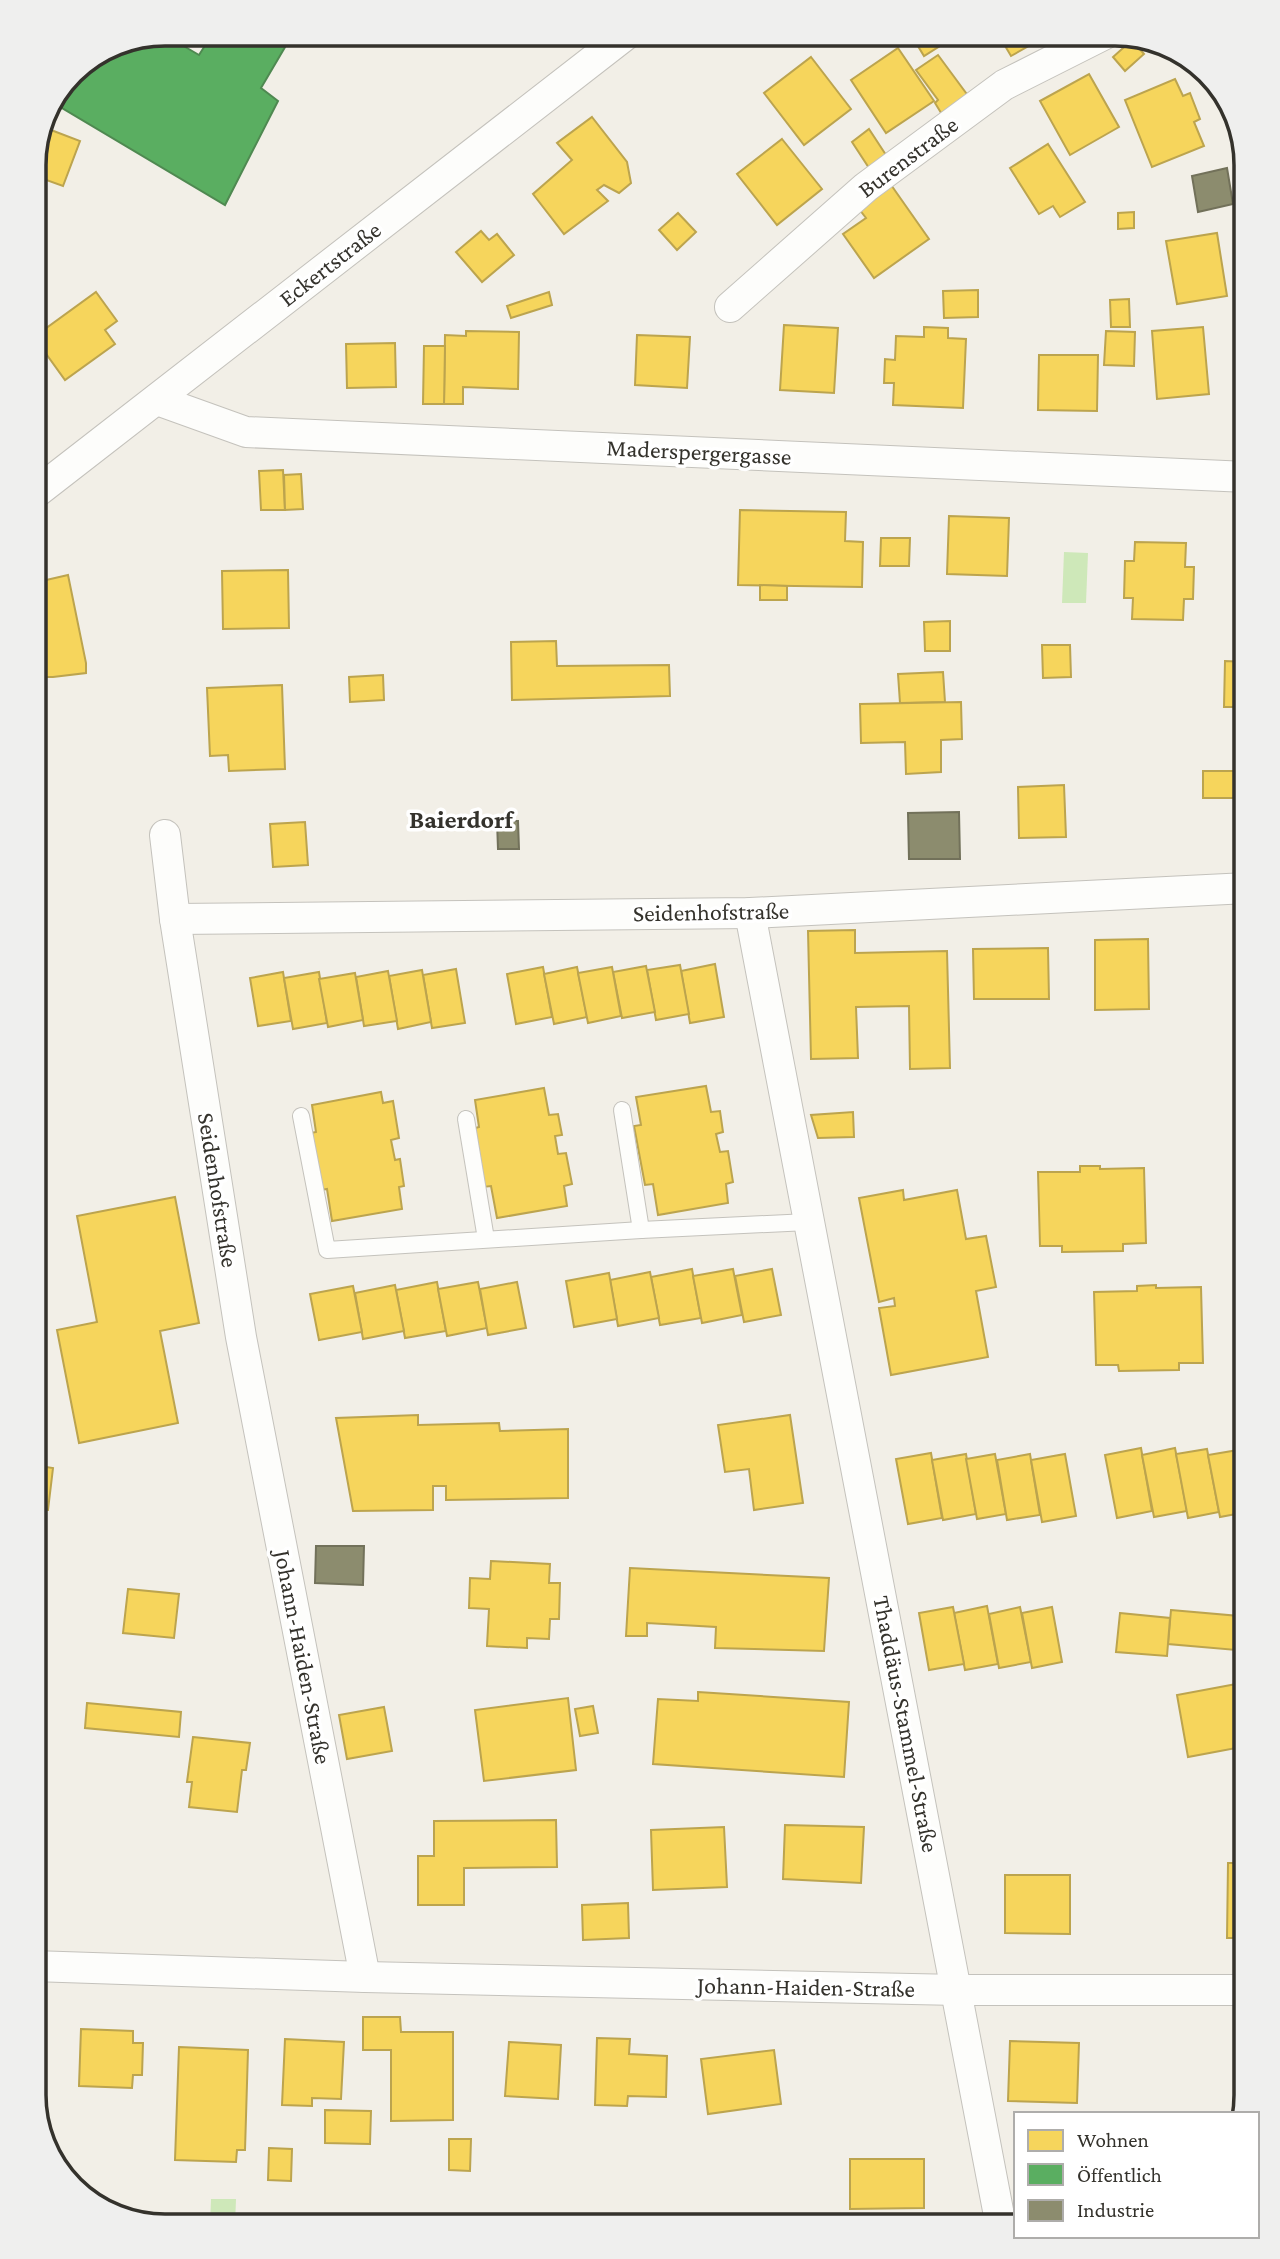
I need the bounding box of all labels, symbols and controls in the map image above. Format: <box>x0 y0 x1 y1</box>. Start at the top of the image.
street label: Burenstraße <box>853 110 963 203</box>
street label: Eckertstraße <box>274 216 386 312</box>
street label: Maderspergergasse <box>606 433 792 470</box>
district label: Baierdorf <box>409 805 515 834</box>
street label: Seidenhofstraße <box>633 897 789 926</box>
street label: Seidenhofstraße <box>193 1111 244 1269</box>
street label: Johann-Haiden-Straße <box>269 1545 338 1766</box>
street label: Thaddäus-Stammel-Straße <box>868 1593 945 1855</box>
street label: Johann-Haiden-Straße <box>695 1971 915 2002</box>
legend <box>1014 2112 1259 2238</box>
text: Wohnen <box>1077 2128 1149 2152</box>
text: Öffentlich <box>1077 2163 1162 2187</box>
text: Industrie <box>1077 2198 1154 2222</box>

